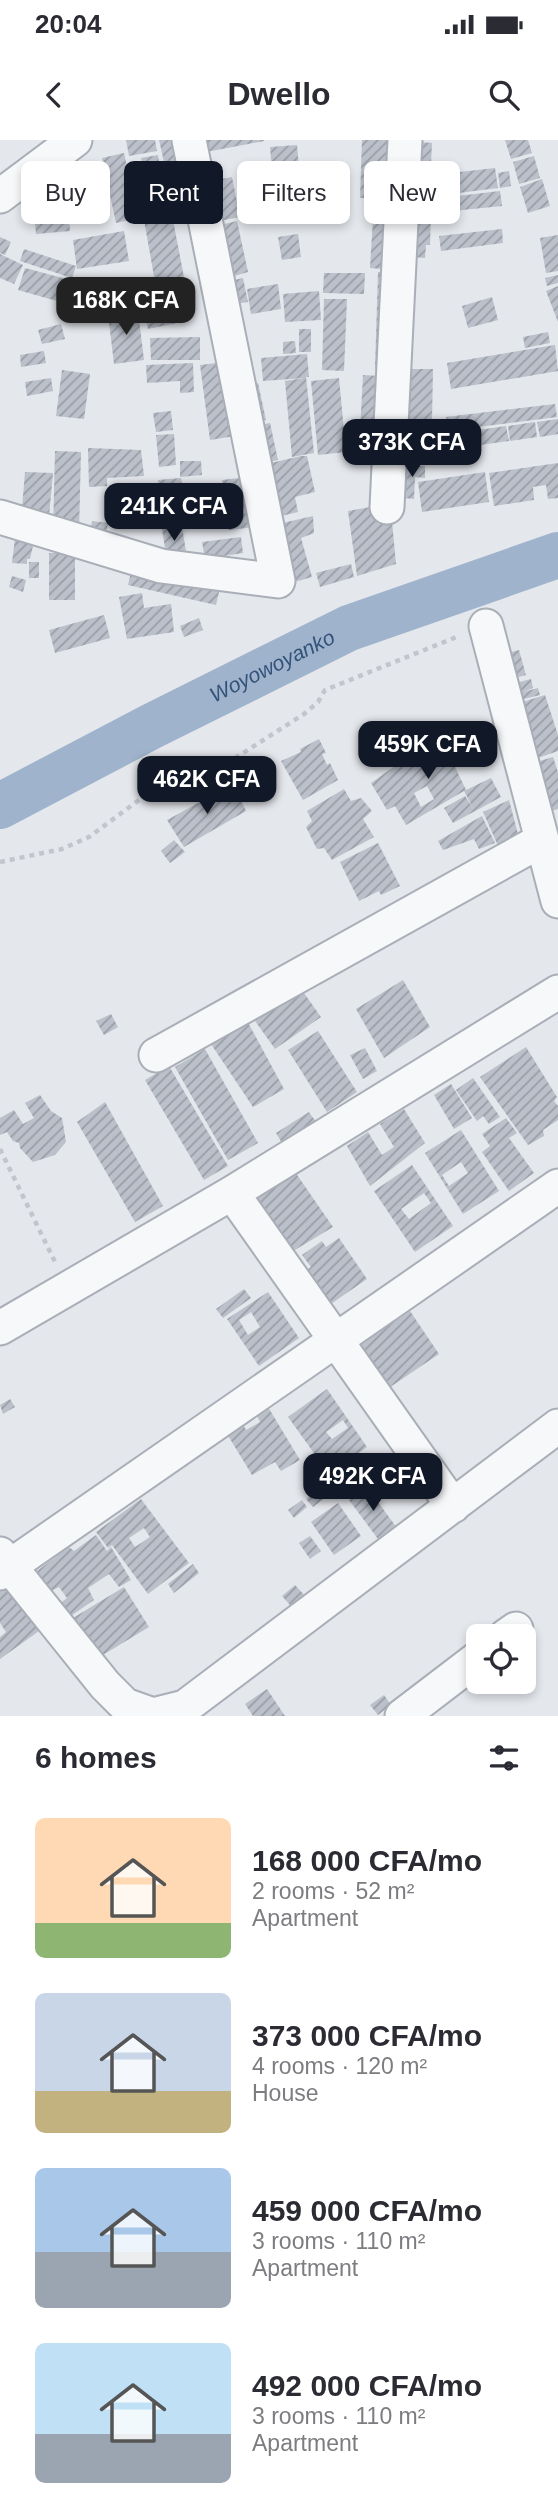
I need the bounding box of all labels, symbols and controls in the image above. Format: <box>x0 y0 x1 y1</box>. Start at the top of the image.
text: 20:04 <box>35 9 102 39</box>
icon: back <box>35 76 73 114</box>
text: Dwello <box>227 76 331 112</box>
icon: search <box>485 76 523 114</box>
chip: Buy <box>21 161 110 224</box>
chip: Rent <box>124 161 223 224</box>
chip: Filters <box>237 161 350 224</box>
chip: New <box>364 161 460 224</box>
pin: 168K CFA <box>54 278 198 337</box>
text: 168K CFA <box>72 287 180 313</box>
pin: 373K CFA <box>340 420 484 479</box>
text: 373K CFA <box>358 429 466 455</box>
pin: 241K CFA <box>102 484 246 543</box>
text: 241K CFA <box>120 493 228 519</box>
water label: Woyowoyanko <box>206 625 339 706</box>
pin: 459K CFA <box>356 722 500 781</box>
text: 459K CFA <box>374 731 482 757</box>
pin: 462K CFA <box>135 756 279 816</box>
text: 462K CFA <box>153 766 261 792</box>
pin: 492K CFA <box>301 1454 445 1513</box>
text: 492K CFA <box>319 1463 427 1489</box>
map controls <box>466 1624 536 1694</box>
button: locate <box>466 1624 536 1694</box>
icon: filters <box>485 1739 523 1777</box>
text: 6 homes <box>35 1741 157 1774</box>
text: 168 000 CFA/mo <box>252 1844 482 1877</box>
icon: home <box>91 1846 175 1930</box>
text: 2 rooms · 52 m² <box>252 1878 414 1904</box>
text: Apartment <box>252 1905 358 1931</box>
text: 373 000 CFA/mo <box>252 2019 482 2052</box>
icon: home <box>91 2021 175 2105</box>
text: 4 rooms · 120 m² <box>252 2053 427 2079</box>
text: House <box>252 2080 318 2106</box>
text: 459 000 CFA/mo <box>252 2194 482 2227</box>
icon: home <box>91 2196 175 2280</box>
text: 3 rooms · 110 m² <box>252 2228 425 2254</box>
text: Apartment <box>252 2255 358 2281</box>
text: 492 000 CFA/mo <box>252 2369 482 2402</box>
icon: home <box>91 2371 175 2455</box>
text: 3 rooms · 110 m² <box>252 2403 425 2429</box>
text: Apartment <box>252 2430 358 2456</box>

